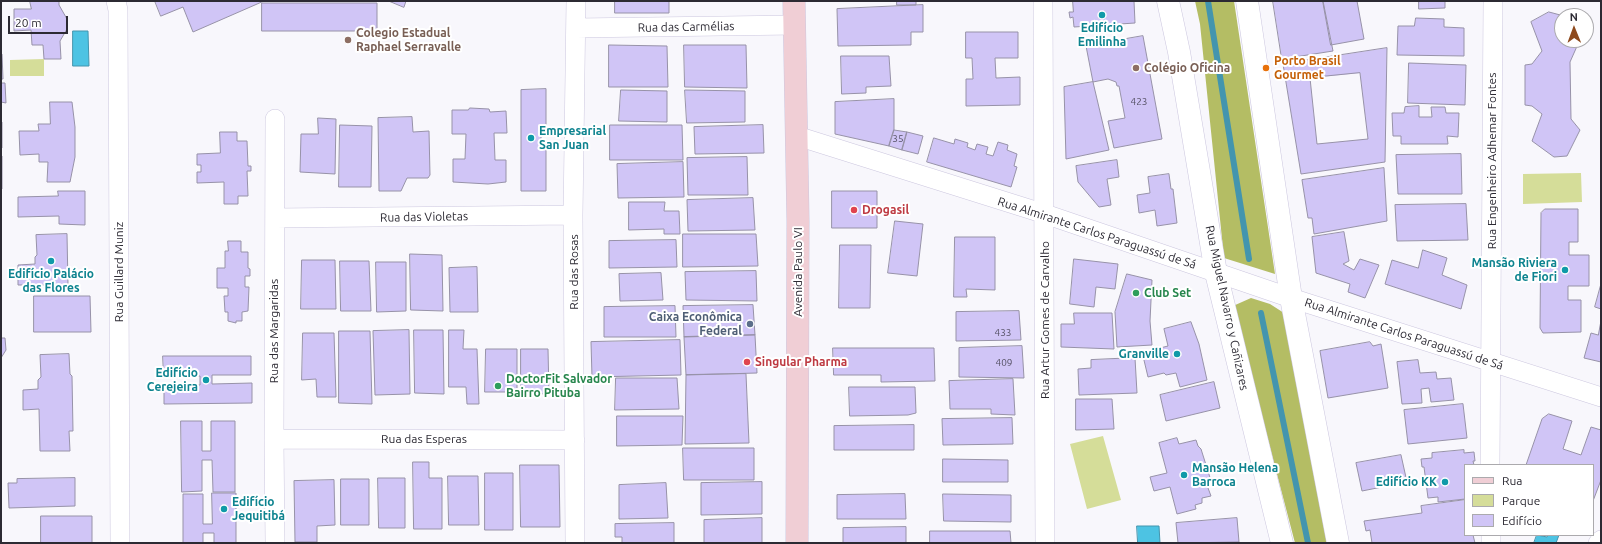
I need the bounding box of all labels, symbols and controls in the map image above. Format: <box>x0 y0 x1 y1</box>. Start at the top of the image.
scale bar <box>10 8 70 34</box>
north arrow <box>1554 8 1594 48</box>
marker: Edifício Emilinha <box>1097 10 1107 20</box>
text: N <box>1570 11 1578 23</box>
text: 20 m <box>15 16 42 29</box>
street label: Rua das Carmélias <box>637 19 735 35</box>
place label: Edifício Emilinha <box>1078 21 1126 49</box>
place label: Colegio Estadual Raphael Serravalle <box>356 26 461 54</box>
marker: Colegio Estadual Raphael Serravalle <box>343 35 353 45</box>
place label: Porto Brasil Gourmet <box>1274 54 1341 82</box>
place label: Colégio Oficina <box>1144 61 1230 75</box>
marker: Colégio Oficina <box>1131 63 1141 73</box>
marker: Porto Brasil Gourmet <box>1261 63 1271 73</box>
street label: Rua Engenheiro Adhemar Fontes <box>1485 73 1499 249</box>
house number: 423 <box>1131 96 1147 108</box>
place label: Empresarial San Juan <box>539 124 606 152</box>
marker: Empresarial San Juan <box>526 133 536 143</box>
house number: 35 <box>892 133 904 145</box>
street label: Rua Almirante Carlos Paraguassú de Sá <box>996 194 1198 272</box>
place label: Drogasil <box>862 203 909 217</box>
marker: Drogasil <box>849 205 859 215</box>
street label: Rua das Violetas <box>380 209 468 225</box>
street label: Rua Guillard Muniz <box>112 222 126 322</box>
street label: Rua Miguel Navarro y Cañizares <box>1202 224 1252 392</box>
street label: Avenida Paulo VI <box>791 227 805 317</box>
street label: Rua das Rosas <box>567 234 581 310</box>
street label: Rua Artur Gomes de Carvalho <box>1038 241 1052 399</box>
marker: Edifício Palácio das Flores <box>46 256 56 266</box>
place label: Mansão Riviera de Fiori <box>1471 256 1557 284</box>
marker: Mansão Riviera de Fiori <box>1560 265 1570 275</box>
place label: Edifício Palácio das Flores <box>8 267 94 295</box>
street label: Rua das Margaridas <box>267 279 281 383</box>
place label: Club Set <box>1144 286 1191 300</box>
marker: Club Set <box>1131 288 1141 298</box>
street label: Rua Almirante Carlos Paraguassú de Sá <box>1303 295 1505 373</box>
place label: Caixa Econômica Federal <box>649 310 742 338</box>
marker: Caixa Econômica Federal <box>745 319 755 329</box>
house number: 433 <box>995 327 1011 339</box>
place label: Granville <box>1119 347 1169 361</box>
marker: Granville <box>1172 349 1182 359</box>
place label: Singular Pharma <box>755 355 847 369</box>
marker: Singular Pharma <box>742 357 752 367</box>
house number: 409 <box>996 357 1012 369</box>
place label: Edifício Cerejeira <box>147 366 198 394</box>
place label: DoctorFit Salvador Bairro Pituba <box>506 372 612 400</box>
marker: Edifício Cerejeira <box>201 375 211 385</box>
marker: DoctorFit Salvador Bairro Pituba <box>493 381 503 391</box>
street label: Rua das Esperas <box>381 432 467 446</box>
place label: Mansão Helena Barroca <box>1192 461 1278 489</box>
legend <box>1464 464 1594 536</box>
marker: Mansão Helena Barroca <box>1179 470 1189 480</box>
text: Rua <box>1502 474 1523 487</box>
place label: Edifício KK <box>1376 475 1437 489</box>
marker: Edifício KK <box>1440 477 1450 487</box>
text: Parque <box>1502 494 1540 507</box>
place label: Edifício Jequitibá <box>232 495 285 523</box>
marker: Edifício Jequitibá <box>219 504 229 514</box>
text: Edifício <box>1502 514 1542 527</box>

